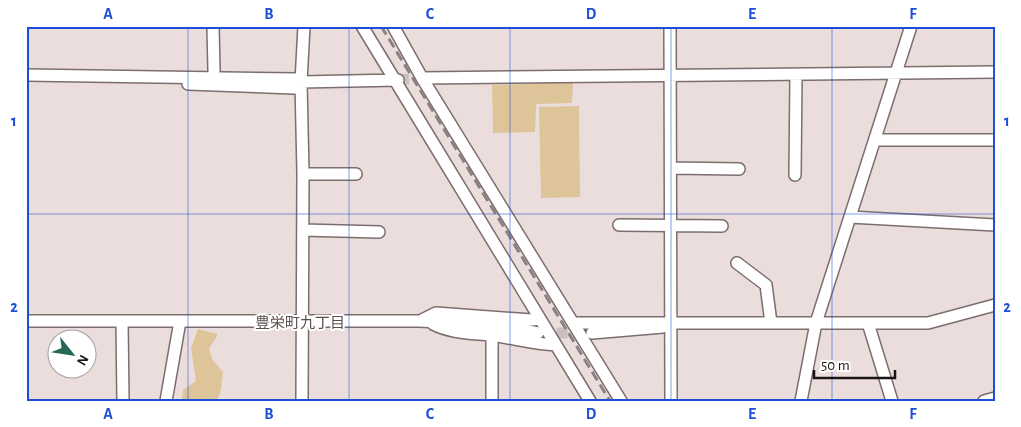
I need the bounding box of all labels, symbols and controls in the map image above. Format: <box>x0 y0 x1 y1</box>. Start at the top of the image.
text: A <box>103 6 113 22</box>
text: B <box>264 6 274 22</box>
text: C <box>426 6 435 22</box>
text: D <box>586 6 597 22</box>
text: E <box>748 6 756 22</box>
text: F <box>909 6 917 22</box>
text: 1 <box>11 113 17 129</box>
text: 1 <box>1004 113 1010 129</box>
text: 2 <box>10 299 18 315</box>
text: 2 <box>1003 299 1011 315</box>
district label: 豊栄町九丁目 <box>255 315 345 331</box>
north arrow <box>48 330 98 380</box>
scale bar <box>814 347 895 379</box>
text: N <box>74 352 91 368</box>
text: 50 m <box>821 358 850 373</box>
text: A <box>103 406 113 422</box>
text: B <box>264 406 274 422</box>
text: C <box>426 406 435 422</box>
text: D <box>586 406 597 422</box>
text: E <box>748 406 756 422</box>
text: F <box>909 406 917 422</box>

